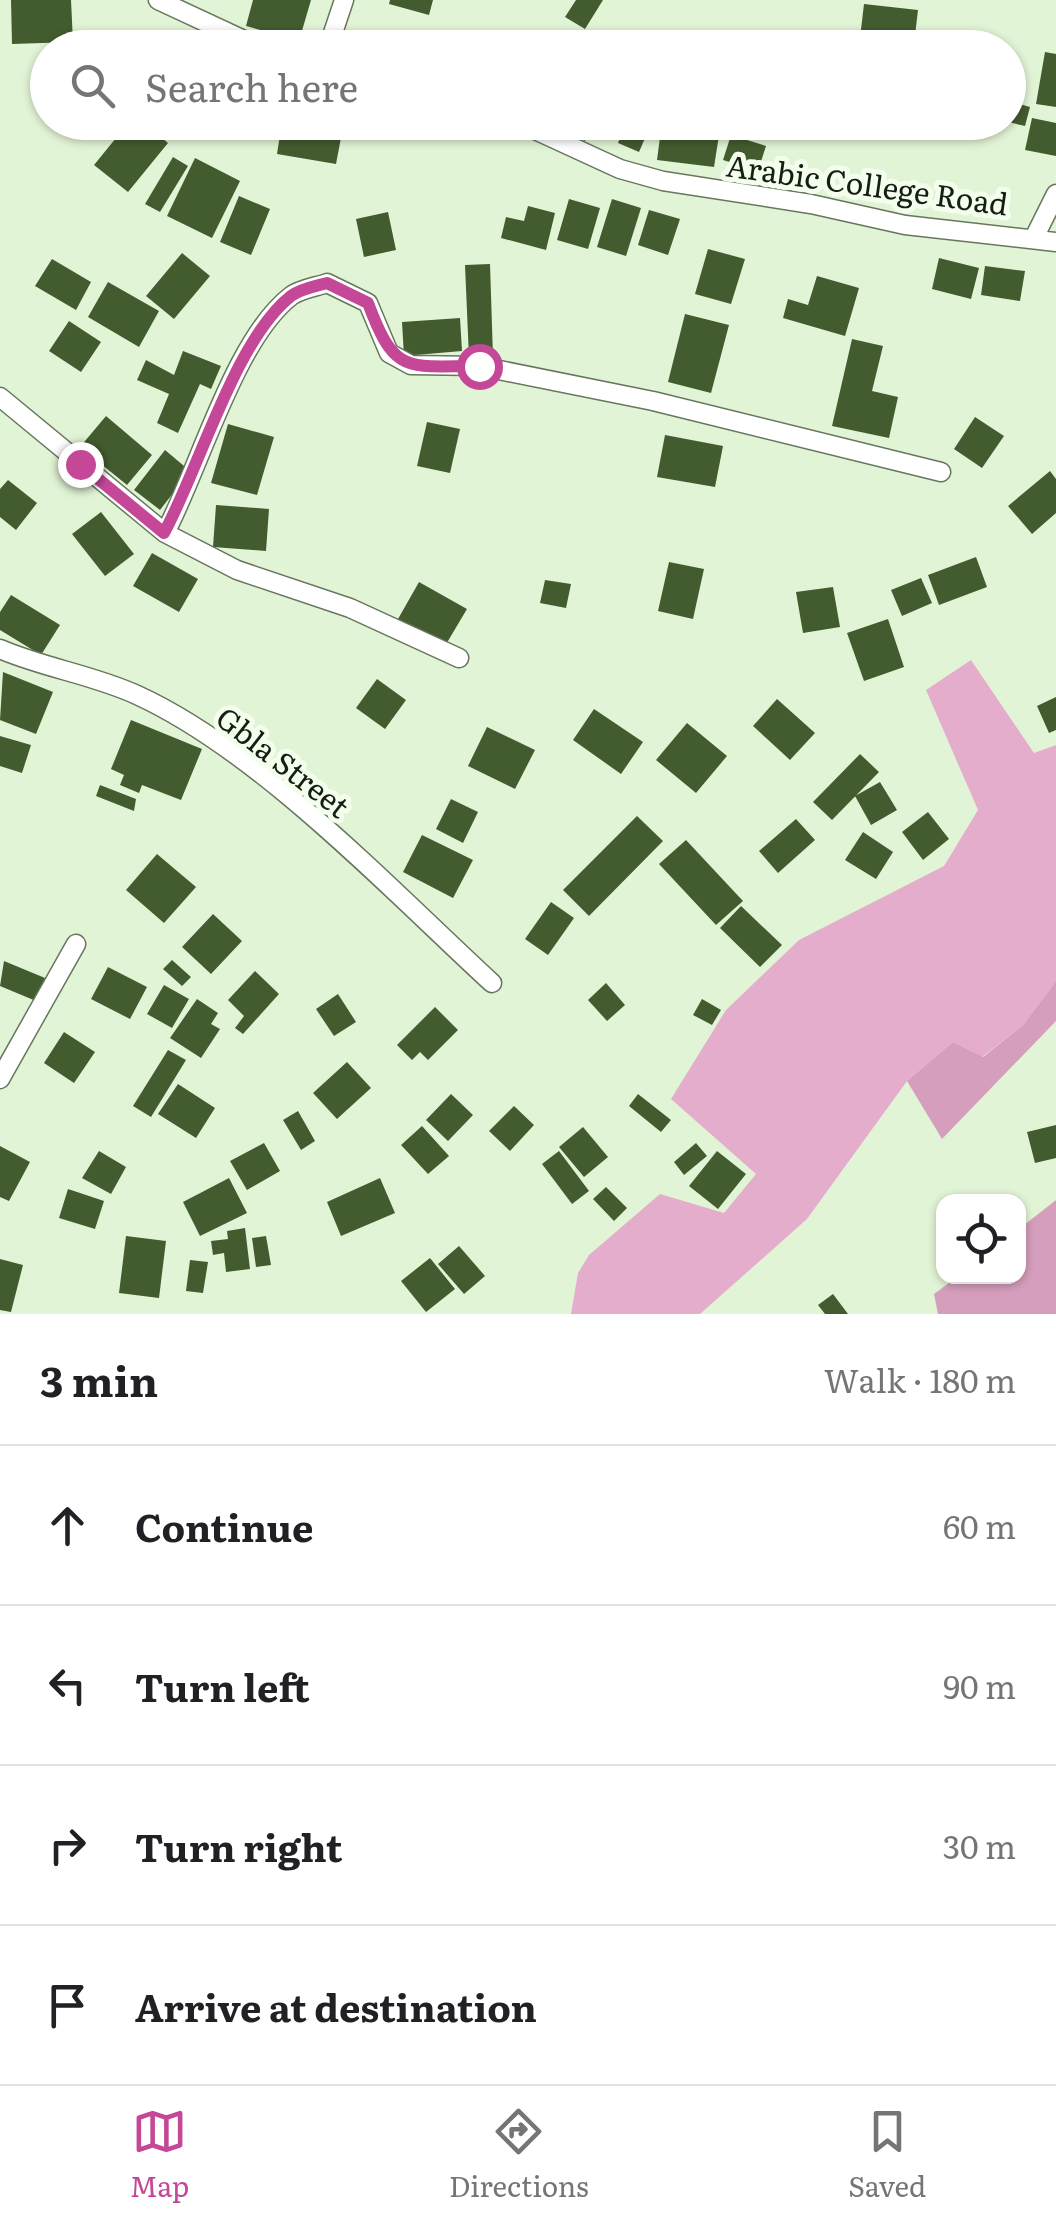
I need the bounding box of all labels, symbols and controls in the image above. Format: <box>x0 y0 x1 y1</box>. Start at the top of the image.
search box <box>30 30 1026 140</box>
text: Search here <box>145 57 358 114</box>
icon: search <box>65 58 120 113</box>
street label: Arabic College Road <box>724 141 1011 225</box>
route start <box>457 344 503 390</box>
route end <box>58 442 104 488</box>
street label: Gbla Street <box>208 695 360 827</box>
map controls <box>936 1194 1026 1284</box>
button: locate <box>936 1194 1026 1284</box>
text: 3 min <box>40 1348 158 1410</box>
text: Walk · 180 m <box>824 1355 1016 1403</box>
text: Continue <box>135 1497 313 1554</box>
icon: ahead <box>40 1498 95 1553</box>
text: 60 m <box>943 1501 1016 1549</box>
text: Turn left <box>135 1657 310 1714</box>
icon: left <box>40 1658 95 1713</box>
text: 90 m <box>943 1661 1016 1709</box>
text: Turn right <box>135 1817 342 1874</box>
icon: right <box>40 1818 95 1873</box>
text: 30 m <box>943 1821 1016 1869</box>
text: Arrive at destination <box>135 1977 537 2034</box>
icon: arrive <box>40 1978 95 2033</box>
tab: Map <box>130 2104 189 2206</box>
tab: Directions <box>449 2104 589 2206</box>
tab: Saved <box>848 2104 926 2206</box>

